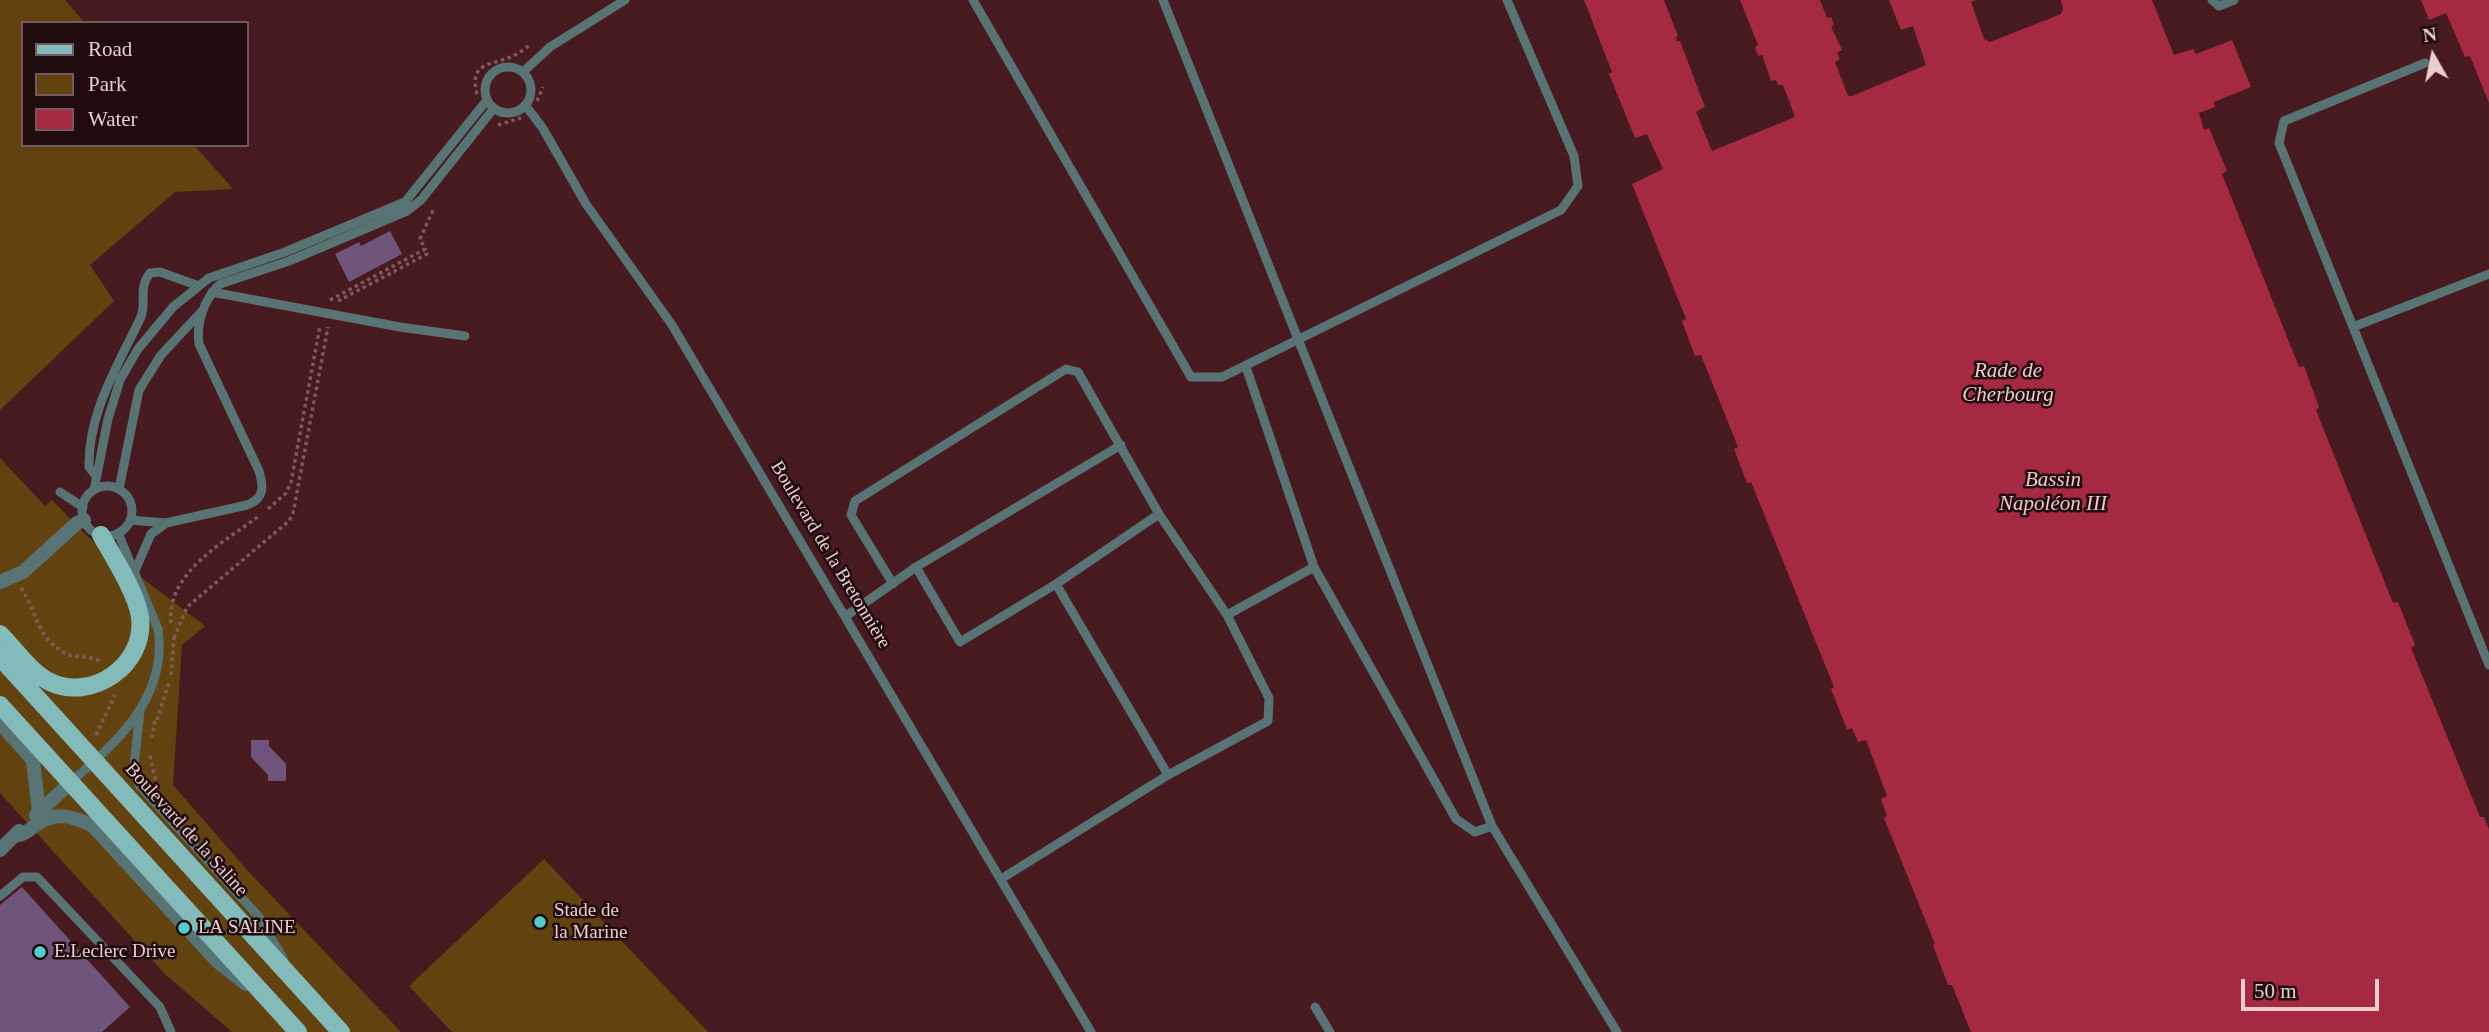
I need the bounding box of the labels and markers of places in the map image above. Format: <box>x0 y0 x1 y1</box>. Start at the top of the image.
place label: Stade de la Marine <box>554 900 627 944</box>
marker: Stade de la Marine <box>532 914 548 930</box>
place label: LA SALINE <box>198 917 296 939</box>
marker: LA SALINE <box>176 920 192 936</box>
place label: E.Leclerc Drive <box>54 941 175 963</box>
marker: E.Leclerc Drive <box>32 944 48 960</box>

